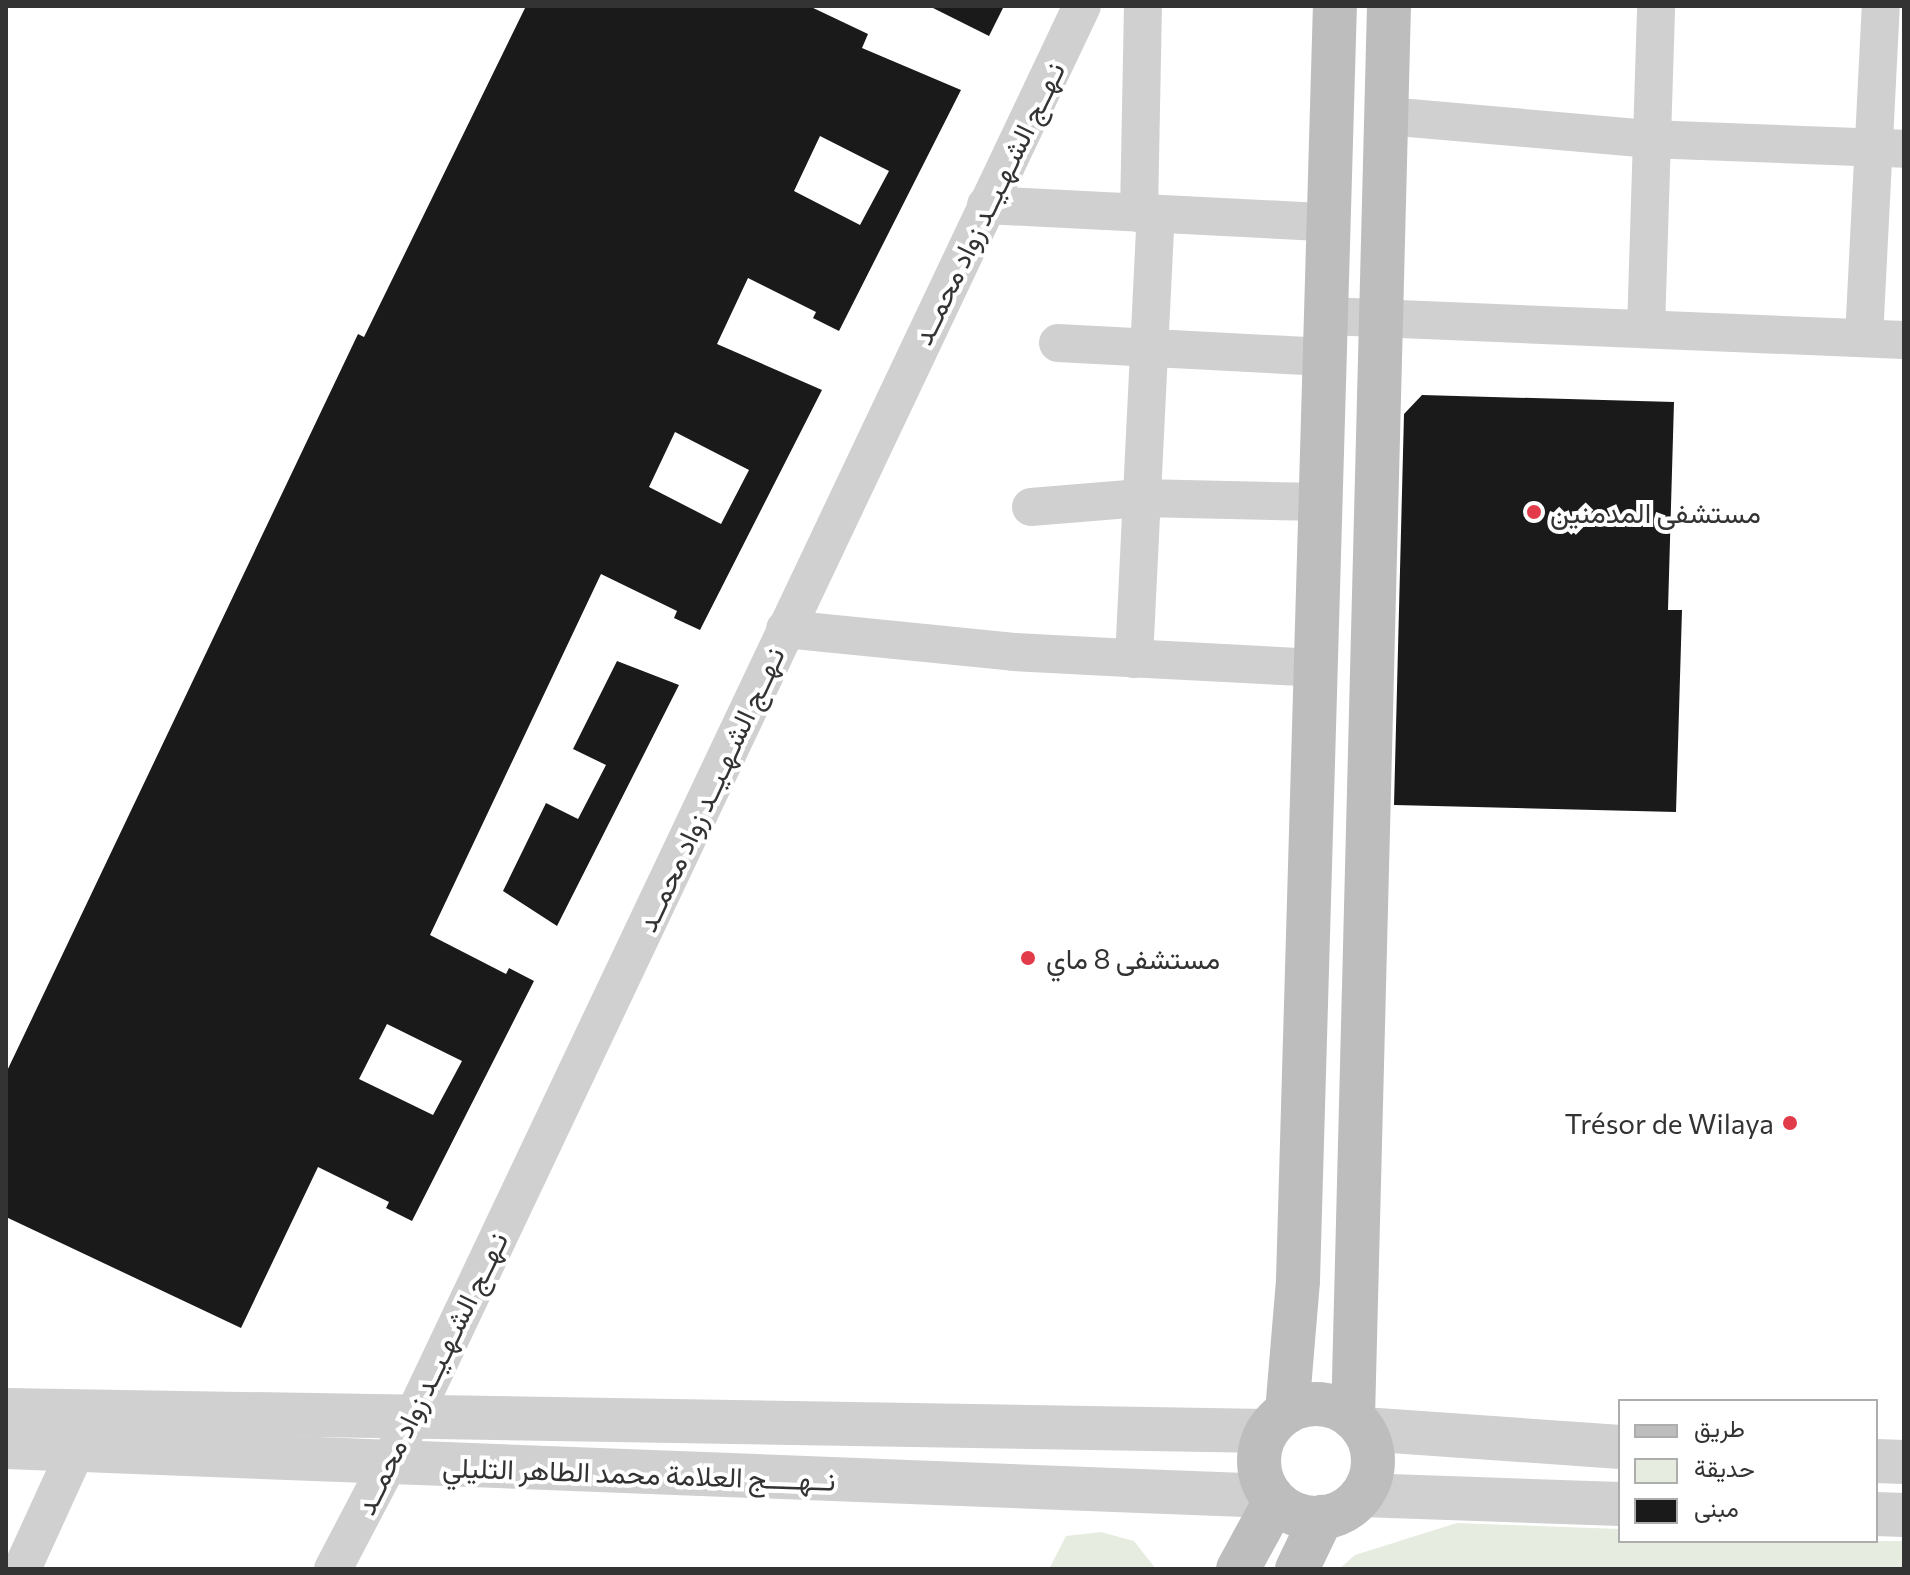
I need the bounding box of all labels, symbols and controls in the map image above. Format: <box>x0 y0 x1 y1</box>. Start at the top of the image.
street label: نـهــج الشـهـيــد زواد محمــد <box>905 56 1071 350</box>
place label: مستشفى المدمنين <box>1550 495 1761 529</box>
marker: مستشفى المدمنين <box>1525 503 1543 521</box>
street label: نـهــج الشـهـيــد زواد محمــد <box>629 641 791 937</box>
place label: مستشفى 8 ماي <box>1046 941 1220 975</box>
marker: مستشفى 8 ماي <box>1017 947 1039 969</box>
place label: Trésor de Wilaya <box>1565 1106 1774 1140</box>
marker: Trésor de Wilaya <box>1781 1114 1799 1132</box>
street label: نـهــج الشـهـيــد زواد محمــد <box>348 1226 514 1520</box>
legend <box>1618 1399 1878 1543</box>
text: طريق <box>1694 1413 1745 1442</box>
street label: نــهــــج العلامة محمد الطاهر التليلي <box>442 1449 836 1497</box>
text: حديقة <box>1694 1453 1755 1482</box>
text: مبنى <box>1694 1493 1739 1522</box>

